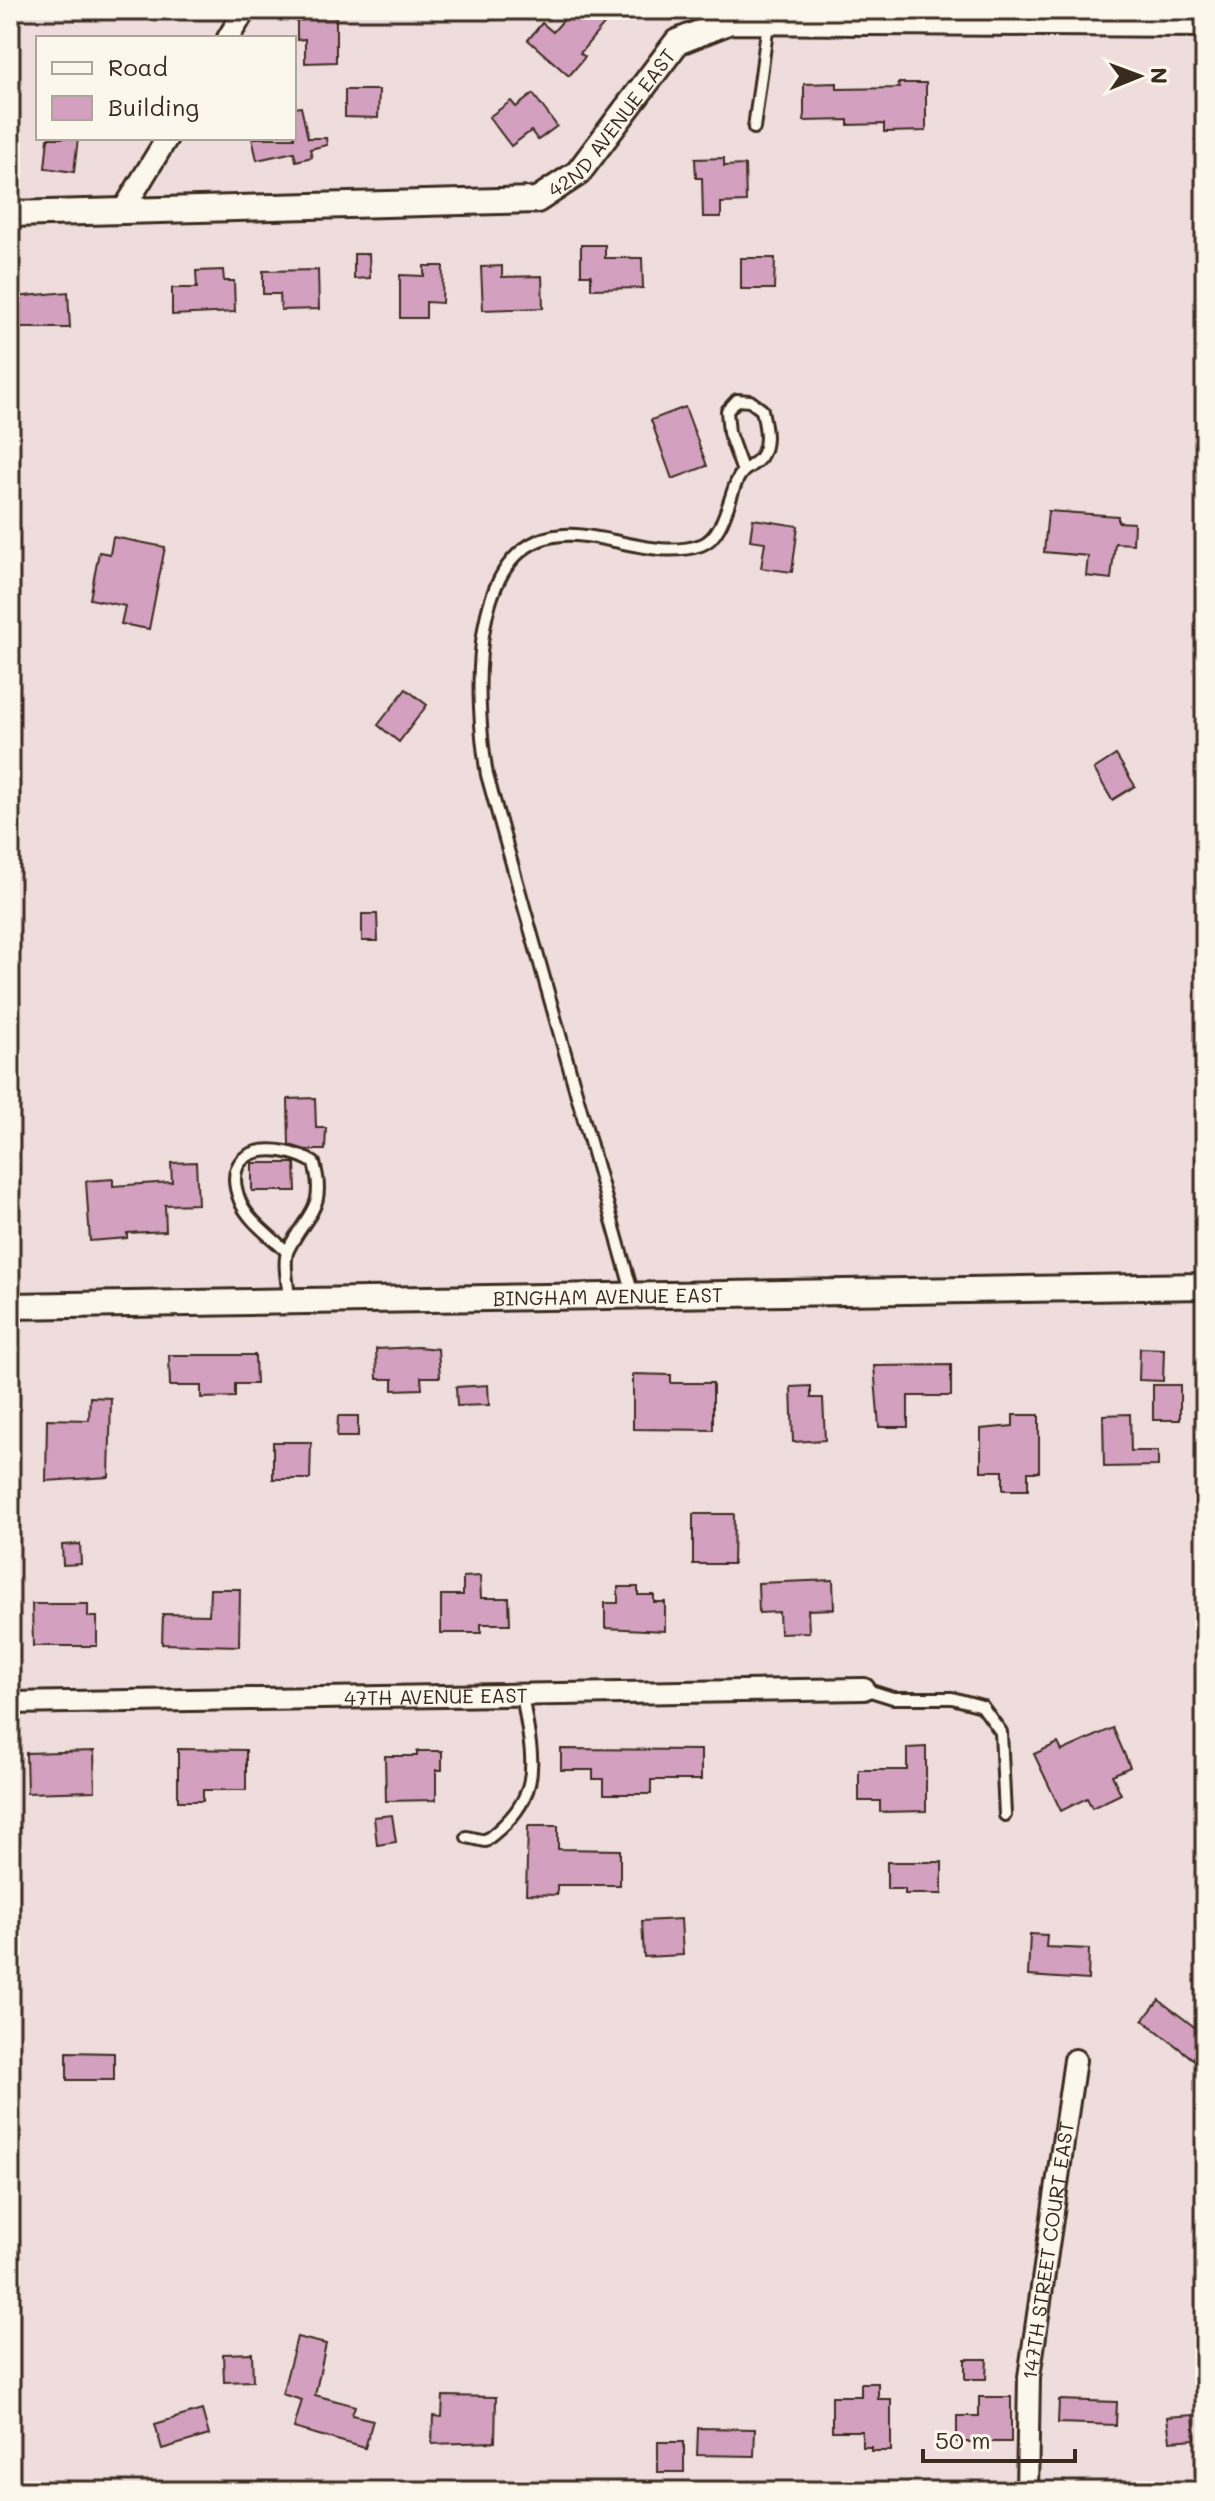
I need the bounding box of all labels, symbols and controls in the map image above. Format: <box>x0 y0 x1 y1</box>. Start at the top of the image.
legend <box>36 36 296 140</box>
north arrow <box>1099 36 1179 116</box>
street label: 42ND AVENUE EAST <box>543 43 681 202</box>
text: Road <box>108 51 168 82</box>
text: N <box>1145 67 1174 84</box>
text: Building <box>108 91 199 122</box>
street label: BINGHAM AVENUE EAST <box>493 1281 723 1311</box>
street label: 47TH AVENUE EAST <box>344 1682 528 1711</box>
street label: 147TH STREET COURT EAST <box>1016 2119 1079 2381</box>
scale bar <box>923 2413 1075 2463</box>
text: 50 m <box>935 2424 991 2455</box>

